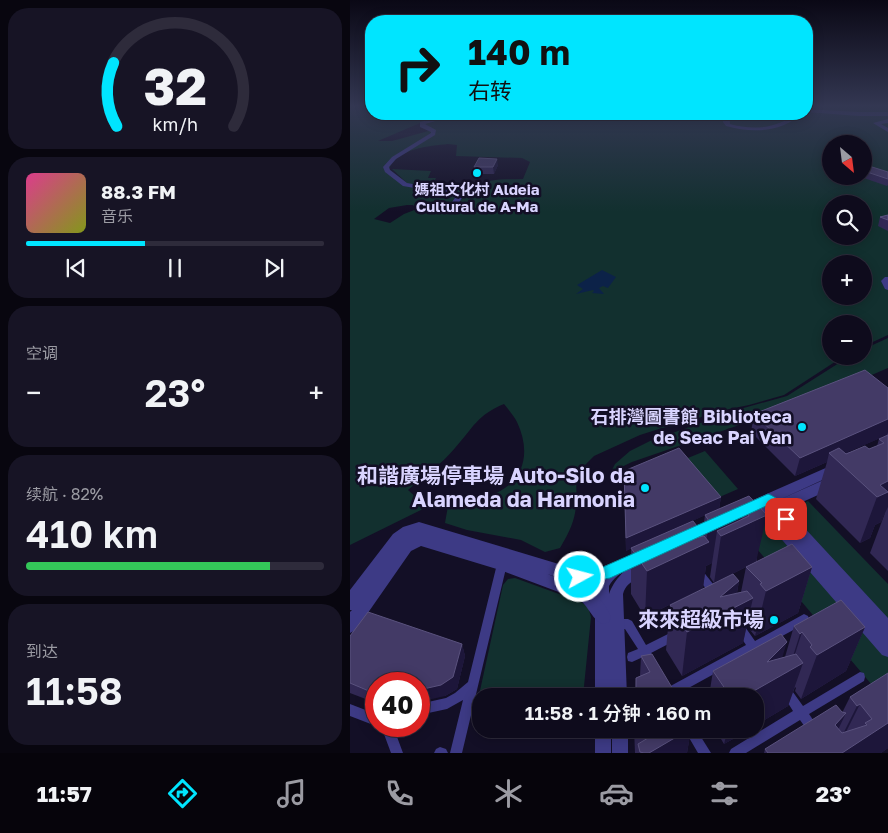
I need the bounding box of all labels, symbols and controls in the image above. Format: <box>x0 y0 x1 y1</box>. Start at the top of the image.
text: 140 m <box>468 31 570 73</box>
icon: right <box>385 35 450 100</box>
text: 32 <box>143 54 207 116</box>
text: 右转 <box>468 77 512 104</box>
text: km/h <box>152 113 198 135</box>
north arrow <box>822 135 872 185</box>
map controls <box>822 135 872 365</box>
marker: 媽祖文化村 Aldeia Cultural de A-Ma <box>471 167 483 179</box>
text: 88.3 FM <box>101 180 176 203</box>
place label: 媽祖文化村 Aldeia Cultural de A-Ma <box>414 180 540 215</box>
button: search <box>822 195 872 245</box>
text: 音乐 <box>101 206 133 226</box>
icon: previous <box>62 254 90 282</box>
icon: pause <box>161 254 189 282</box>
icon: next <box>260 254 288 282</box>
button: + <box>822 255 872 305</box>
button: − <box>822 315 872 365</box>
text: 空调 <box>26 343 58 363</box>
text: 23° <box>145 370 205 415</box>
text: − <box>26 376 41 409</box>
text: + <box>309 376 324 409</box>
place label: 石排灣圖書館 Biblioteca de Seac Pai Van <box>591 405 792 448</box>
marker: 石排灣圖書館 Biblioteca de Seac Pai Van <box>796 421 808 433</box>
place label: 和諧廣場停車場 Auto-Silo da Alameda da Harmonia <box>357 462 635 512</box>
marker: 和諧廣場停車場 Auto-Silo da Alameda da Harmonia <box>639 482 651 494</box>
text: 续航 · 82% <box>26 484 103 504</box>
pin <box>765 498 807 540</box>
icon: arrive <box>772 505 800 533</box>
text: 410 km <box>26 511 158 556</box>
position arrow <box>553 550 605 602</box>
place label: 來來超級市場 <box>638 606 764 632</box>
marker: 來來超級市場 <box>768 614 780 626</box>
text: 到达 <box>26 641 58 661</box>
text: 11:58 <box>26 668 123 713</box>
speed limit sign: 40 <box>365 672 430 737</box>
text: 11:58 · 1 分钟 · 160 m <box>525 701 711 724</box>
icon: directions <box>165 776 200 811</box>
icon: music <box>274 776 309 811</box>
icon: phone <box>382 776 417 811</box>
icon: climate <box>491 776 526 811</box>
icon: car <box>599 776 634 811</box>
icon: filters <box>707 776 742 811</box>
text: 11:57 <box>37 780 92 807</box>
text: 23° <box>816 780 851 807</box>

